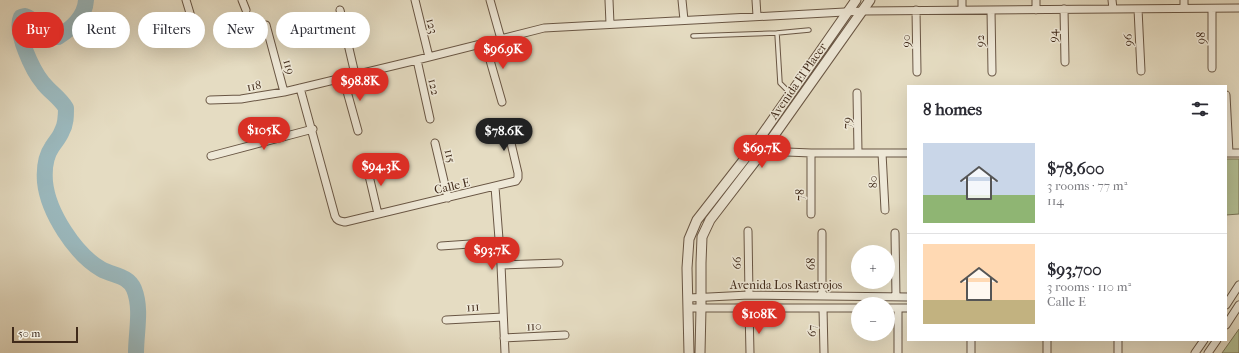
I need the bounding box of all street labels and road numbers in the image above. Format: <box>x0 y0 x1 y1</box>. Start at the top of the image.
street label: 123 <box>423 17 441 35</box>
street label: 94 <box>1046 28 1060 43</box>
street label: 98 <box>1194 32 1208 44</box>
street label: 96 <box>1121 33 1135 47</box>
street label: 90 <box>899 34 913 48</box>
street label: 92 <box>973 35 987 47</box>
street label: Avenida El Placer <box>766 39 830 123</box>
street label: 119 <box>280 58 298 76</box>
street label: 122 <box>425 77 443 97</box>
street label: 118 <box>245 78 263 94</box>
street label: 79 <box>840 117 854 129</box>
street label: 115 <box>442 148 458 164</box>
street label: Calle E <box>433 175 471 197</box>
street label: 80 <box>866 175 880 189</box>
street label: 78 <box>793 189 807 201</box>
street label: 66 <box>730 256 744 270</box>
street label: 68 <box>804 258 818 270</box>
street label: Avenida Los Rastrojos <box>729 278 843 292</box>
street label: 111 <box>466 300 480 314</box>
street label: 110 <box>526 319 542 333</box>
street label: 67 <box>805 325 819 337</box>

